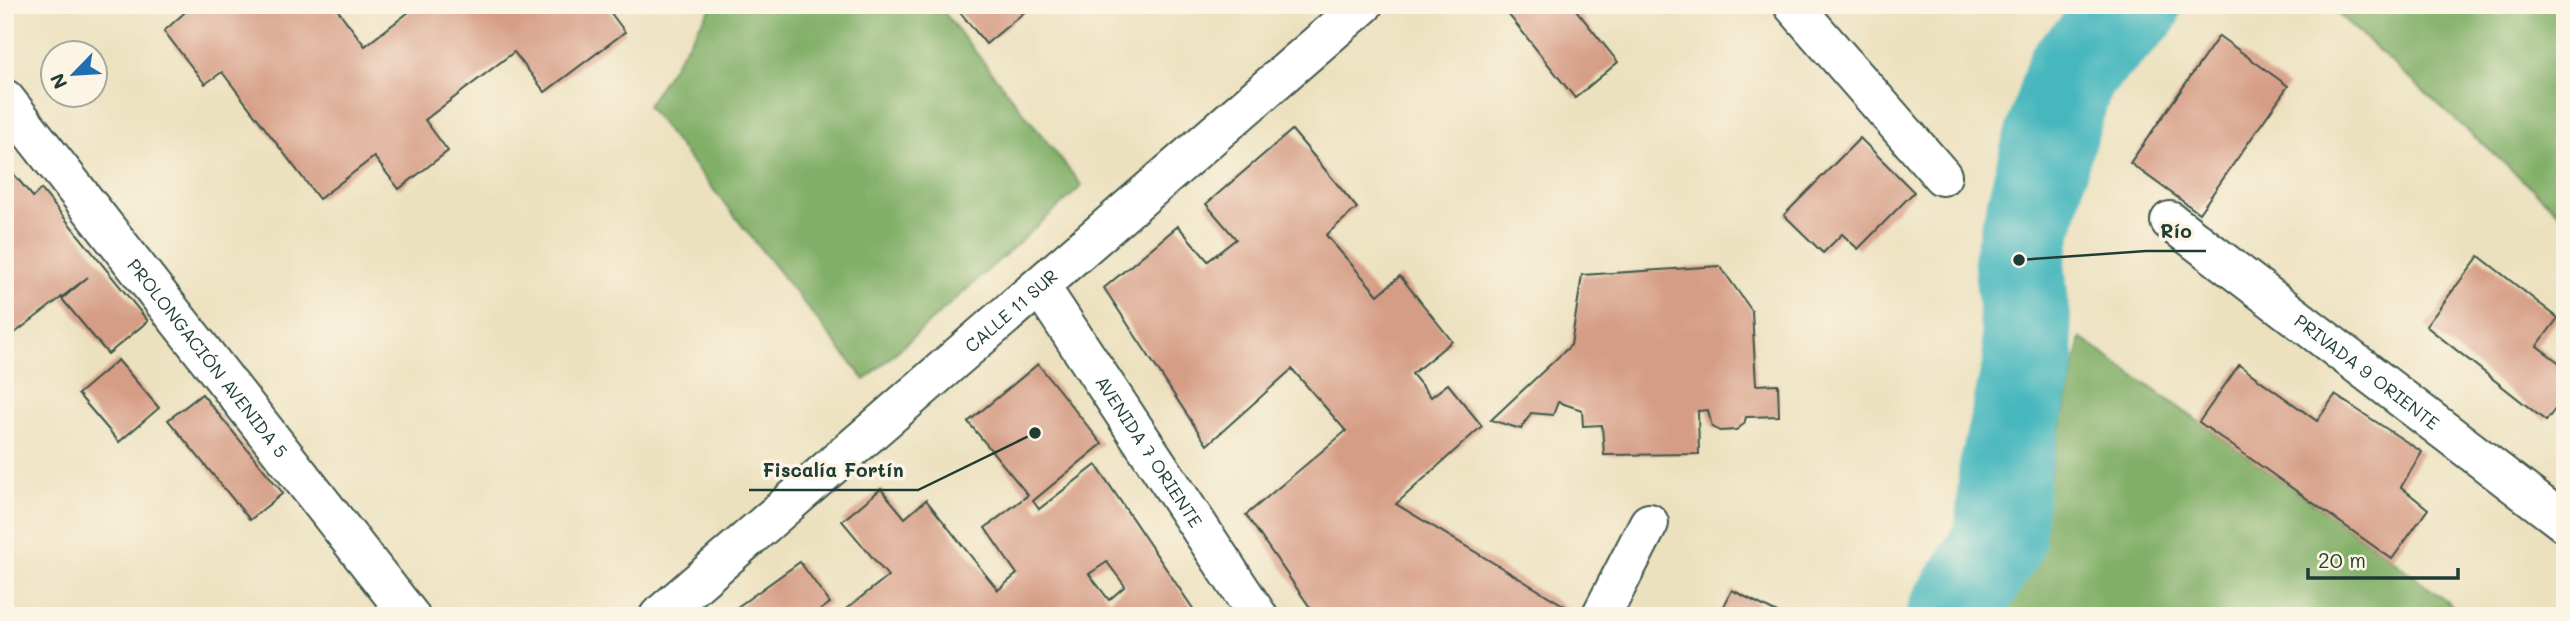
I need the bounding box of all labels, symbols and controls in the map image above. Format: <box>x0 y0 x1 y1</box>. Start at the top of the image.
north arrow <box>38 38 108 108</box>
text: N <box>44 70 73 93</box>
callout: Río <box>2146 211 2206 251</box>
text: Río <box>2160 218 2192 243</box>
street label: PROLONGACIÓN AVENIDA 5 <box>122 254 293 462</box>
street label: CALLE 11 SUR <box>959 264 1063 358</box>
street label: PRIVADA 9 ORIENTE <box>2290 309 2444 435</box>
street label: AVENIDA 7 ORIENTE <box>1090 371 1208 532</box>
callout: Fiscalía Fortín <box>749 450 918 490</box>
text: Fiscalía Fortín <box>762 457 904 482</box>
scale bar <box>2308 537 2458 581</box>
text: 20 m <box>2318 546 2366 573</box>

